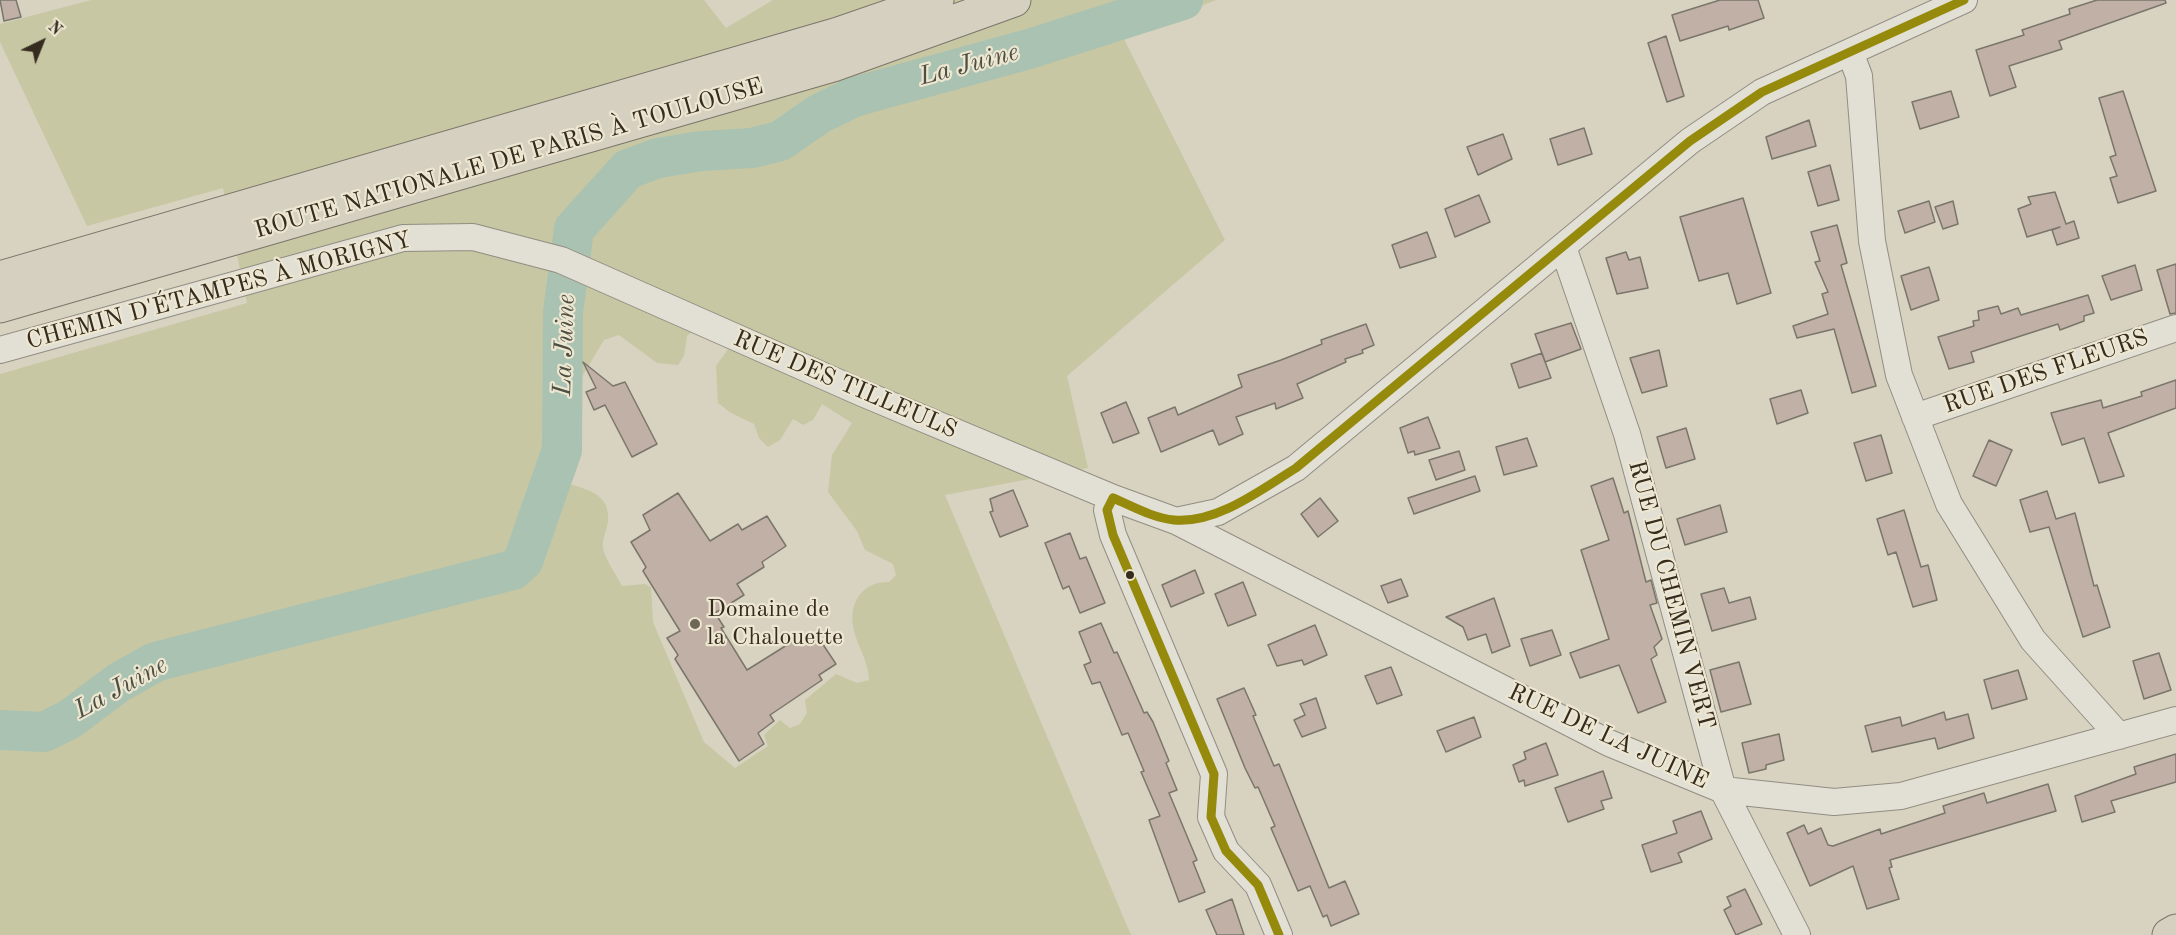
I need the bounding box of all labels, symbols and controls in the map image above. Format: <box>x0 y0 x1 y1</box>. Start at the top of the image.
north arrow <box>12 12 72 72</box>
text: N <box>44 19 64 39</box>
water label: La Juine <box>916 37 1022 93</box>
street label: ROUTE NATIONALE DE PARIS À TOULOUSE <box>251 72 767 246</box>
street label: CHEMIN D'ÉTAMPES À MORIGNY <box>23 226 415 356</box>
water label: La Juine <box>548 293 582 397</box>
street label: RUE DES FLEURS <box>1940 323 2152 421</box>
street label: RUE DES TILLEULS <box>729 325 961 445</box>
street label: RUE DU CHEMIN VERT <box>1621 457 1721 733</box>
unlabelled marker <box>1124 569 1136 581</box>
place label: Domaine de la Chalouette <box>707 596 843 652</box>
marker: Domaine de la Chalouette <box>688 617 702 631</box>
water label: La Juine <box>69 650 173 726</box>
street label: RUE DE LA JUINE <box>1503 678 1713 796</box>

